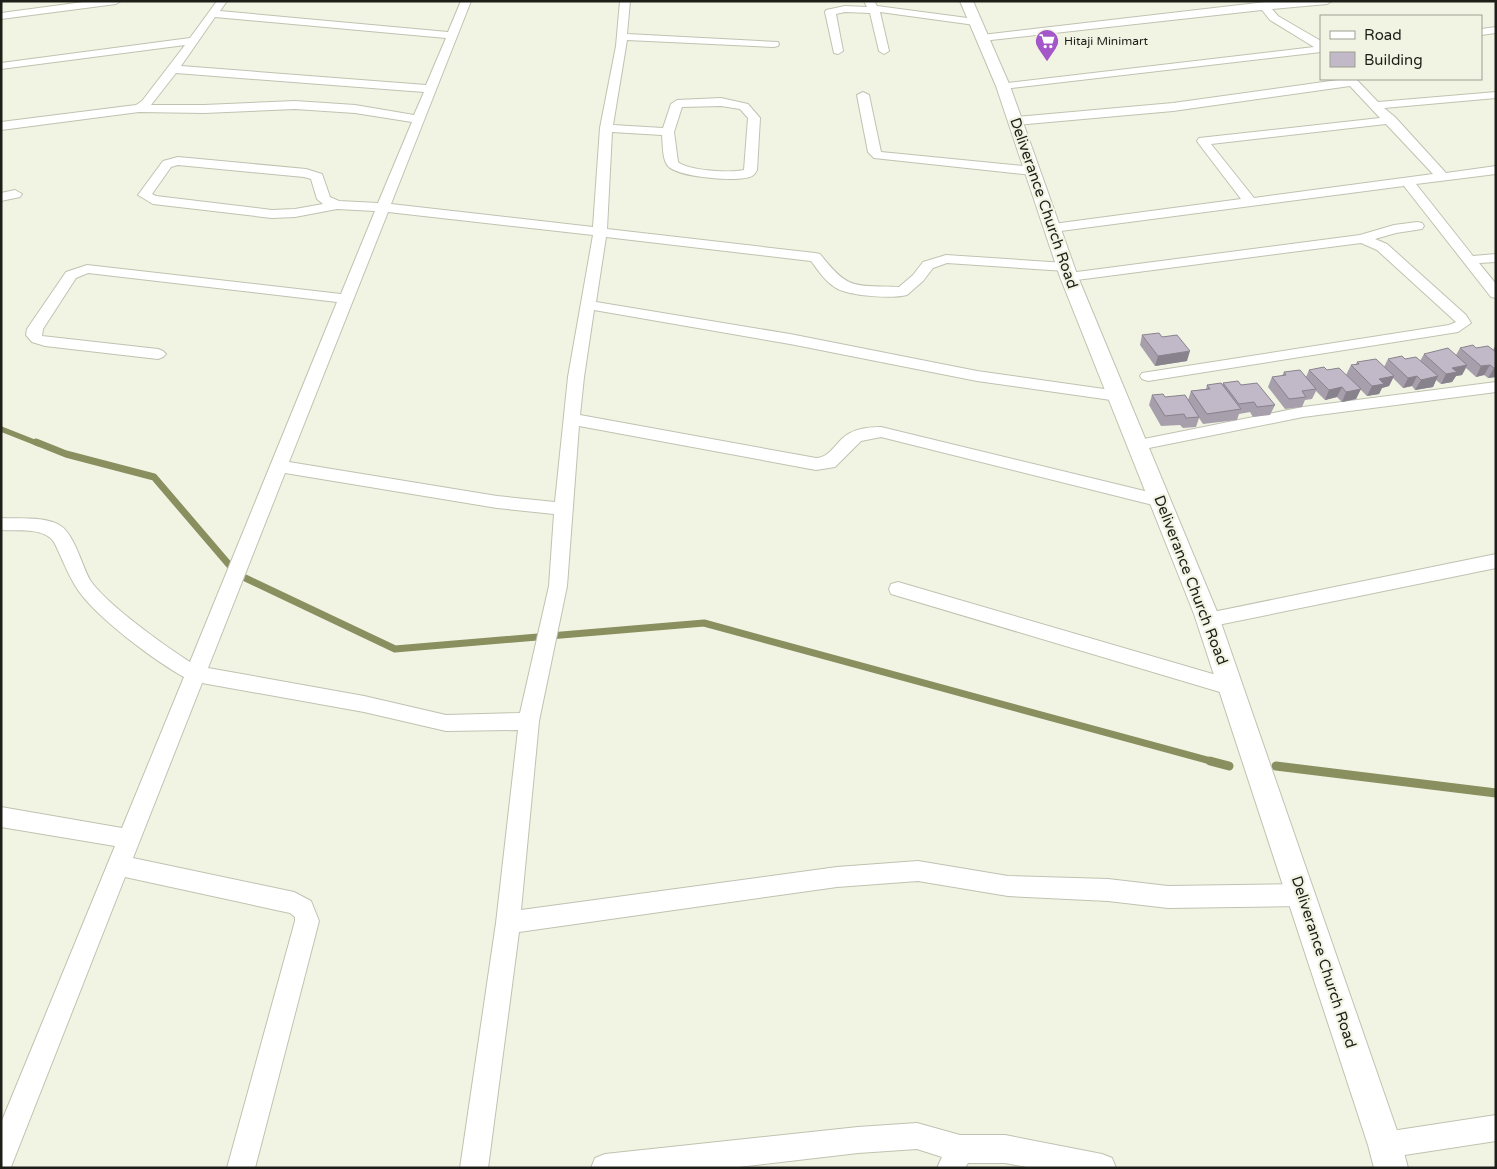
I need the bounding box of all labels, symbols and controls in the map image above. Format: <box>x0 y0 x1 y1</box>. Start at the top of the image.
legend <box>1320 15 1482 80</box>
text: Road <box>1364 26 1402 44</box>
supermarket icon: Hitaji Minimart <box>1034 28 1060 62</box>
place label: Hitaji Minimart <box>1064 34 1149 48</box>
text: Building <box>1364 51 1423 69</box>
street label: Deliverance Church Road <box>1006 115 1082 291</box>
street label: Deliverance Church Road <box>1150 493 1232 667</box>
street label: Deliverance Church Road <box>1288 874 1360 1050</box>

